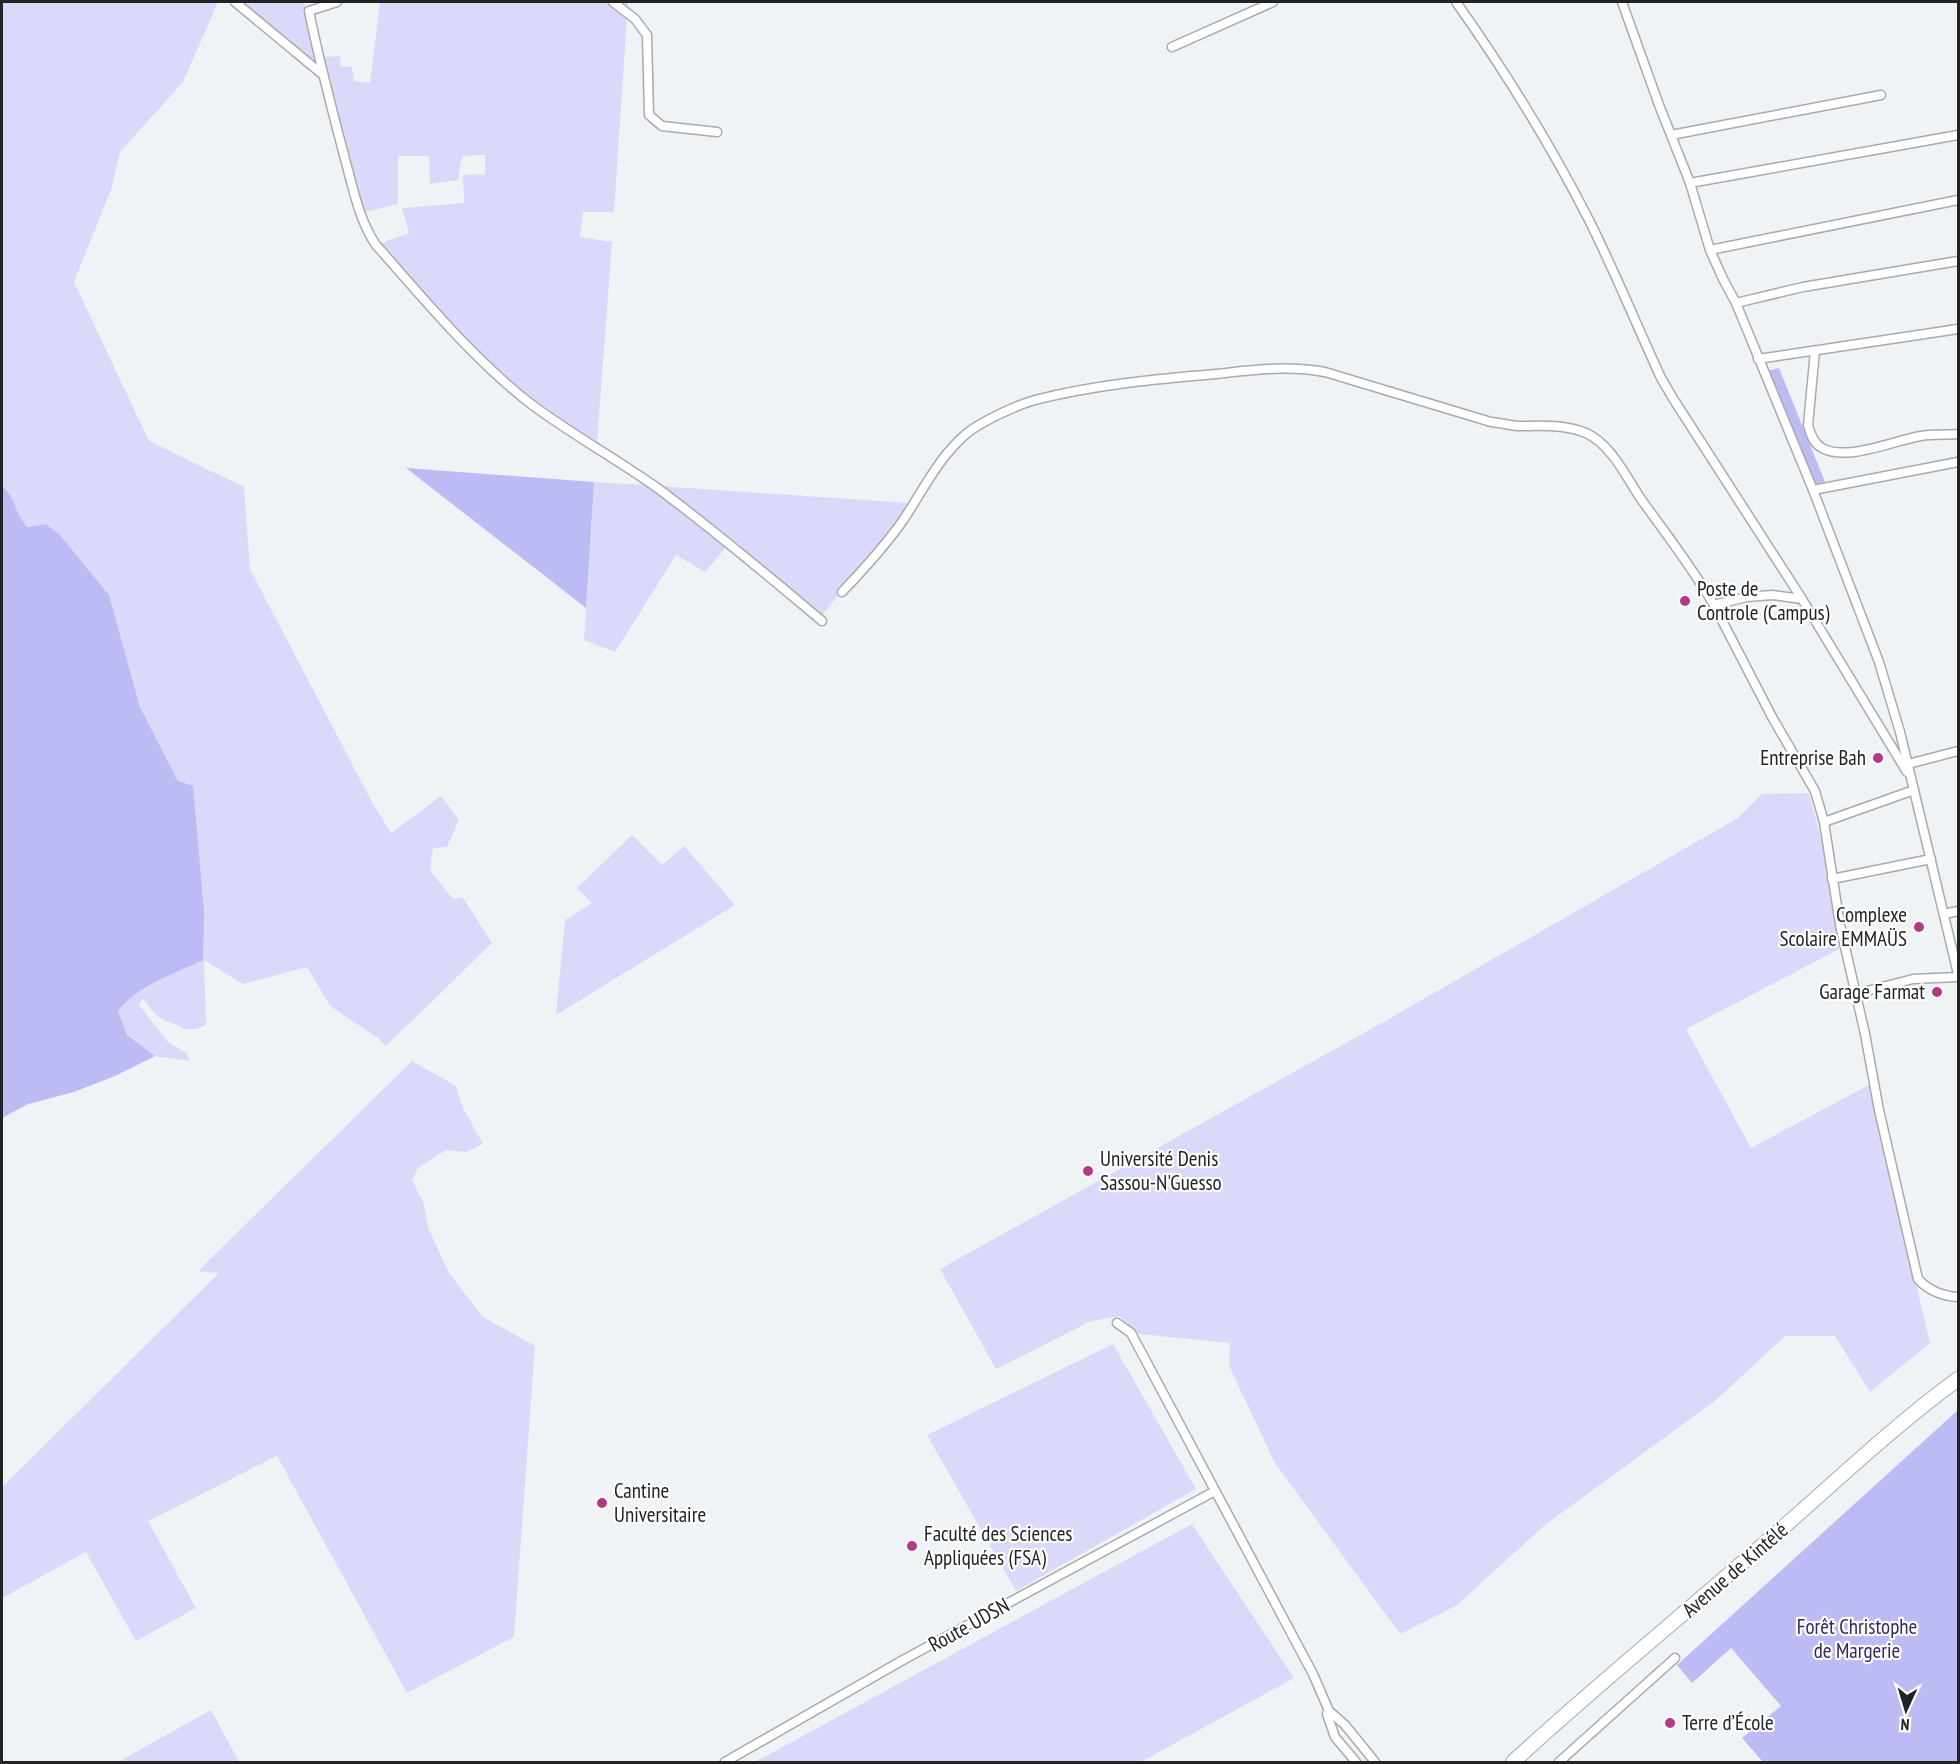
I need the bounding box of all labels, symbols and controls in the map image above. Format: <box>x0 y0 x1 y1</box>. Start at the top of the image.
place label: Poste de Controle (Campus) <box>1697 575 1830 626</box>
marker: Poste de Controle (Campus) <box>1678 594 1692 608</box>
place label: Entreprise Bah <box>1760 744 1866 771</box>
marker: Entreprise Bah <box>1871 751 1885 765</box>
place label: Complexe Scolaire EMMAÜS <box>1779 901 1907 952</box>
marker: Complexe Scolaire EMMAÜS <box>1912 920 1926 934</box>
place label: Garage Farmat <box>1819 978 1925 1005</box>
marker: Garage Farmat <box>1930 985 1944 999</box>
place label: Université Denis Sassou-N'Guesso <box>1100 1145 1222 1196</box>
marker: Université Denis Sassou-N'Guesso <box>1081 1164 1095 1178</box>
place label: Cantine Universitaire <box>614 1477 706 1528</box>
marker: Cantine Universitaire <box>595 1496 609 1510</box>
street label: Avenue de Kintélé <box>1676 1516 1793 1623</box>
place label: Faculté des Sciences Appliquées (FSA) <box>924 1520 1072 1571</box>
marker: Faculté des Sciences Appliquées (FSA) <box>905 1539 919 1553</box>
street label: Route UDSN <box>924 1591 1014 1658</box>
park label: Forêt Christophe de Margerie <box>1797 1613 1917 1664</box>
north arrow <box>1876 1680 1936 1740</box>
place label: Terre d’École <box>1682 1709 1774 1736</box>
text: N <box>1900 1715 1910 1735</box>
marker: Terre d’École <box>1663 1716 1677 1730</box>

